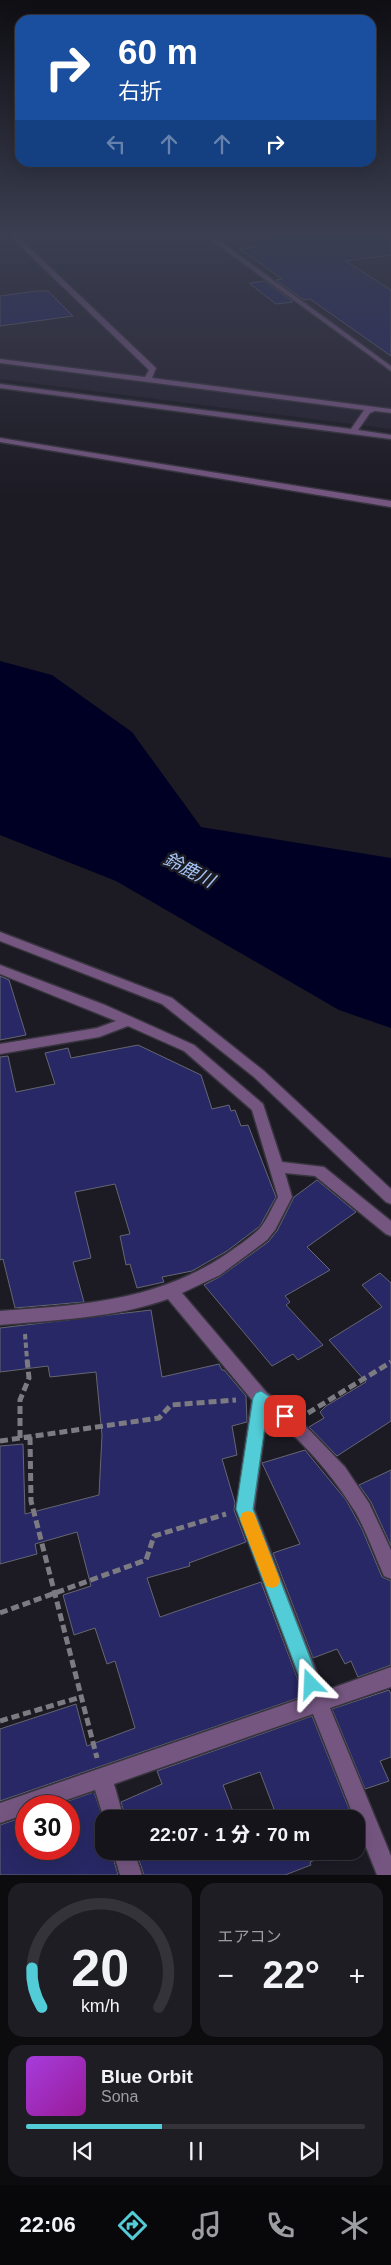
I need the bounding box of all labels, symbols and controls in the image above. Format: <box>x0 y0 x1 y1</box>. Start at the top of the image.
text: 60 m <box>118 32 198 71</box>
icon: right <box>35 35 100 100</box>
text: 右折 <box>118 79 162 104</box>
icon: left <box>102 130 130 158</box>
icon: ahead <box>155 130 183 158</box>
icon: ahead <box>208 130 236 158</box>
icon: right <box>261 130 289 158</box>
water label: 鈴鹿川 <box>160 849 219 892</box>
pin <box>264 1395 306 1437</box>
icon: arrive <box>271 1402 299 1430</box>
position arrow <box>284 1657 336 1709</box>
speed limit sign: 30 <box>15 1795 80 1860</box>
text: 22:07 · 1 分 · 70 m <box>150 1824 310 1845</box>
text: エアコン <box>218 1928 282 1945</box>
text: 20 <box>71 1939 129 1997</box>
text: 22° <box>263 1954 320 1996</box>
text: − <box>218 1960 234 1991</box>
text: + <box>349 1960 365 1991</box>
text: km/h <box>80 1996 119 2016</box>
text: Blue Orbit <box>101 2066 193 2087</box>
text: Sona <box>101 2088 138 2105</box>
icon: previous <box>69 2137 97 2165</box>
icon: pause <box>182 2137 210 2165</box>
icon: next <box>295 2137 323 2165</box>
icon: directions <box>115 2208 150 2243</box>
icon: music <box>189 2208 224 2243</box>
icon: phone <box>263 2208 298 2243</box>
icon: climate <box>337 2208 372 2243</box>
text: 22:06 <box>19 2212 76 2237</box>

